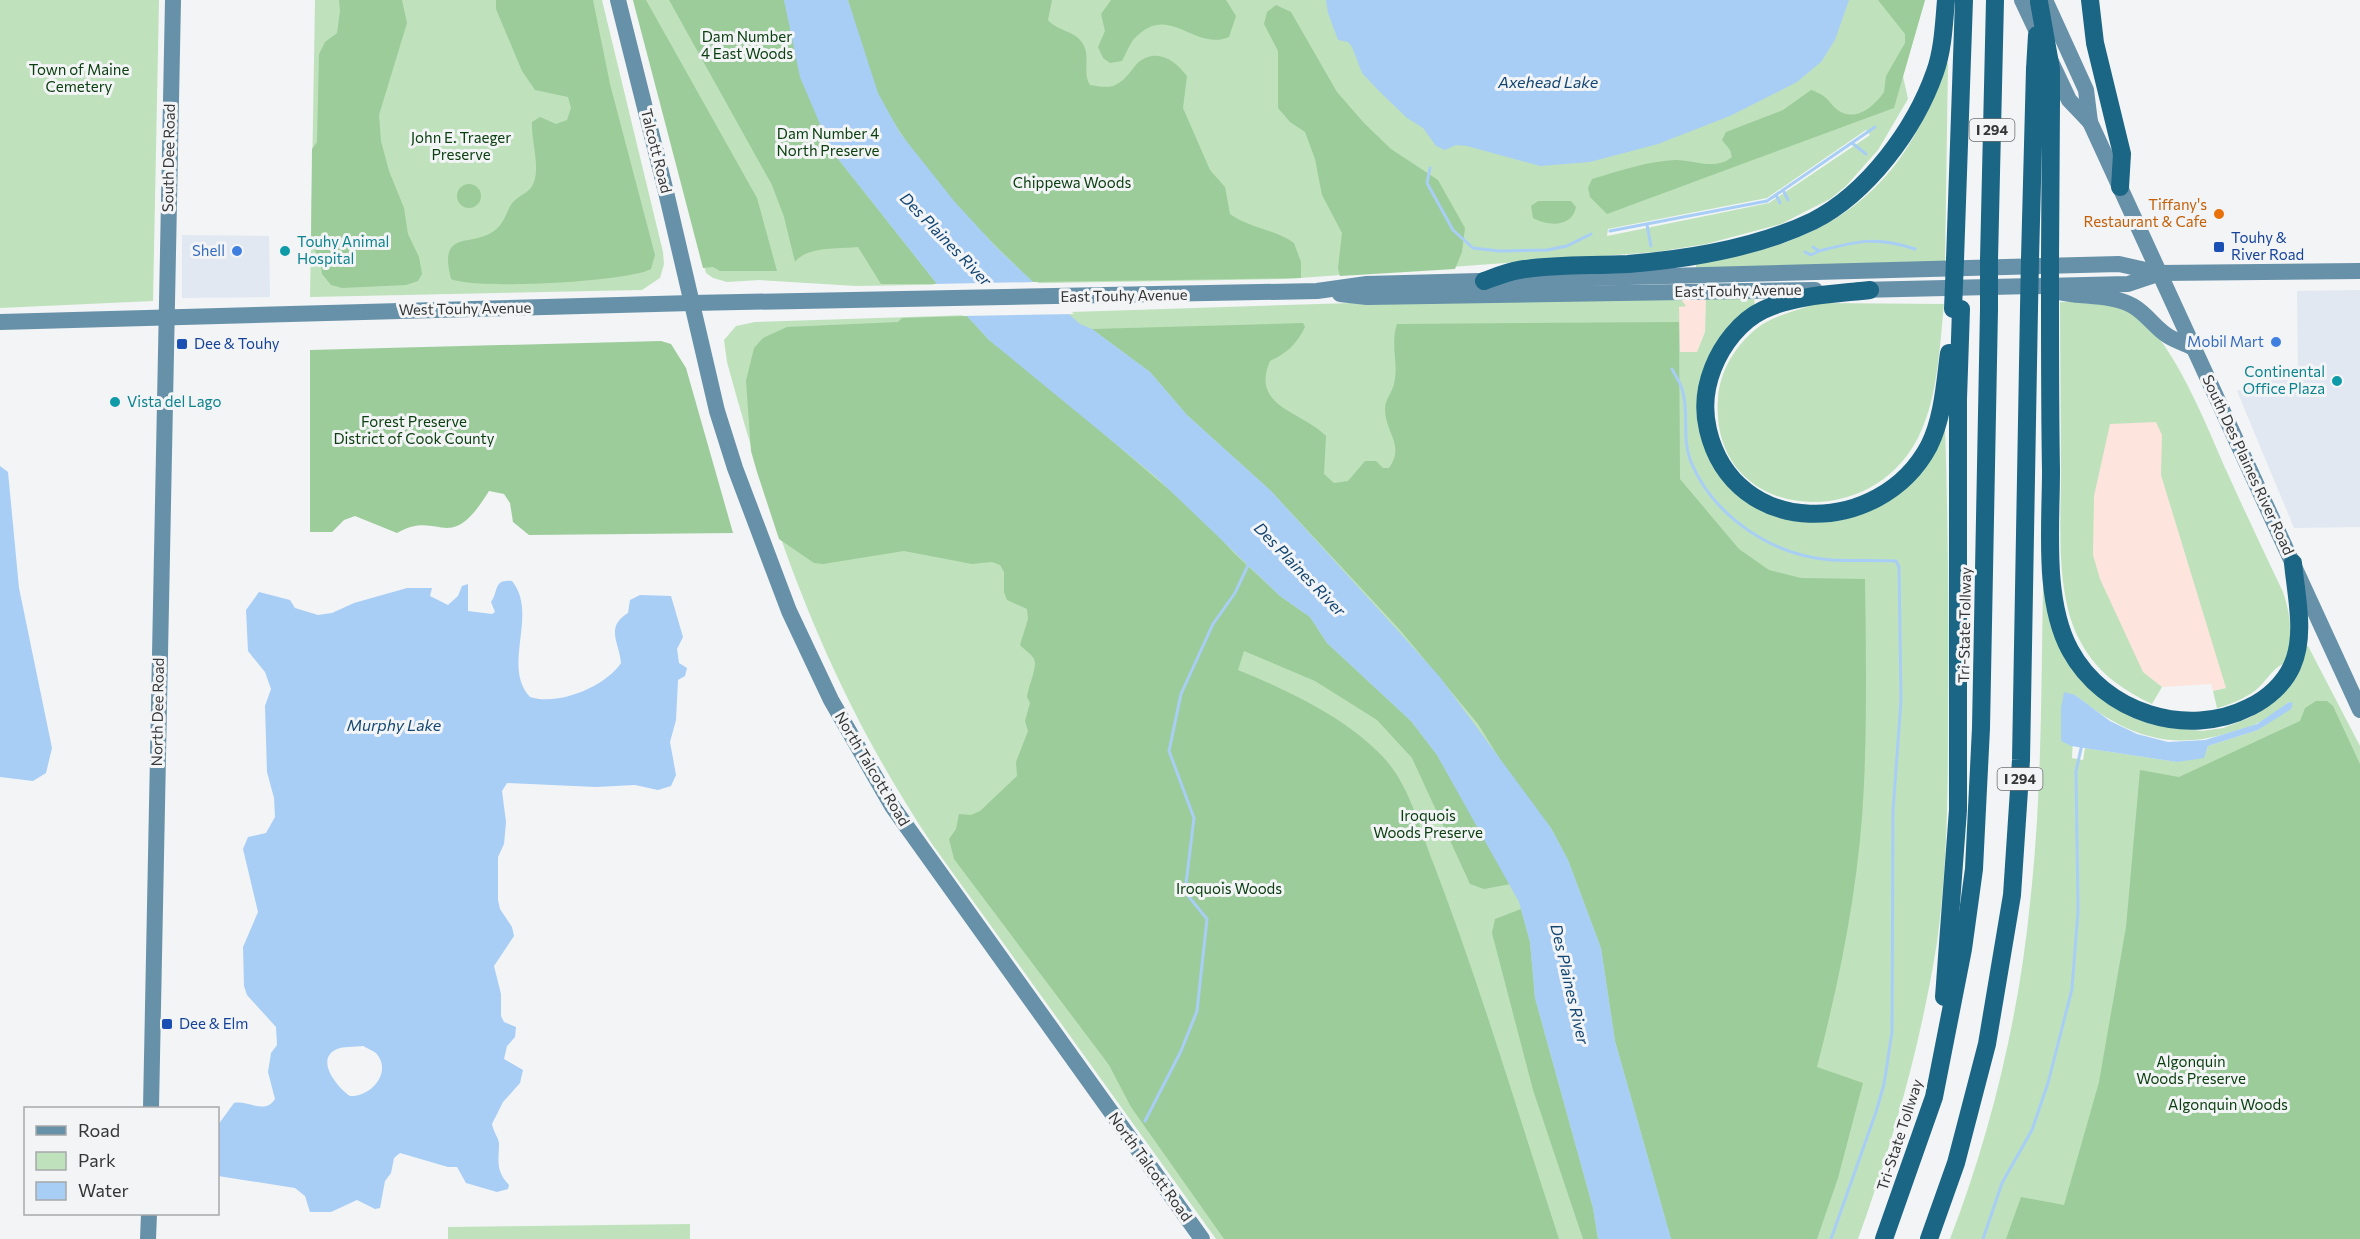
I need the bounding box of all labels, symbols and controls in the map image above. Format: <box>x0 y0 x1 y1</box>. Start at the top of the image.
park label: Dam Number 4 East Woods <box>701 27 793 62</box>
park label: Town of Maine Cemetery <box>29 60 129 95</box>
water label: Axehead Lake <box>1497 72 1599 91</box>
street label: South Dee Road <box>158 104 178 212</box>
street label: Talcott Road <box>638 107 676 195</box>
road number: I 294 <box>1970 119 2014 141</box>
park label: Dam Number 4 North Preserve <box>776 124 880 159</box>
park label: John E. Traeger Preserve <box>411 128 511 163</box>
park label: Chippewa Woods <box>1013 173 1131 191</box>
water label: Des Plaines River <box>897 188 996 290</box>
place label: Tiffany's Restaurant & Cafe <box>2084 195 2207 230</box>
marker: Tiffany's Restaurant & Cafe <box>2212 207 2226 221</box>
place label: Touhy & River Road <box>2231 228 2304 263</box>
place label: Touhy Animal Hospital <box>297 232 389 267</box>
marker: Touhy & River Road <box>2212 240 2226 254</box>
place label: Shell <box>192 241 225 259</box>
marker: Shell <box>230 244 244 258</box>
marker: Touhy Animal Hospital <box>278 244 292 258</box>
street label: East Touhy Avenue <box>1674 280 1802 300</box>
street label: East Touhy Avenue <box>1060 285 1188 305</box>
street label: West Touhy Avenue <box>398 298 532 318</box>
place label: Mobil Mart <box>2187 332 2264 350</box>
place label: Dee & Touhy <box>194 334 280 352</box>
marker: Mobil Mart <box>2269 335 2283 349</box>
marker: Dee & Touhy <box>175 337 189 351</box>
place label: Continental Office Plaza <box>2243 362 2325 397</box>
street label: South Des Plaines River Road <box>2199 372 2299 558</box>
marker: Continental Office Plaza <box>2330 374 2344 388</box>
place label: Vista del Lago <box>127 392 221 410</box>
marker: Vista del Lago <box>108 395 122 409</box>
park label: Forest Preserve District of Cook County <box>333 412 495 447</box>
water label: Des Plaines River <box>1251 518 1350 620</box>
street label: Tri-State Tollway <box>1954 566 1974 683</box>
street label: North Dee Road <box>147 658 167 766</box>
street label: North Talcott Road <box>832 708 914 829</box>
water label: Murphy Lake <box>347 715 442 734</box>
road number: I 294 <box>1998 768 2042 790</box>
park label: Iroquois Woods Preserve <box>1373 806 1483 841</box>
park label: Iroquois Woods <box>1176 879 1282 897</box>
water label: Des Plaines River <box>1547 922 1594 1046</box>
place label: Dee & Elm <box>179 1014 248 1032</box>
marker: Dee & Elm <box>160 1017 174 1031</box>
park label: Algonquin Woods Preserve <box>2136 1052 2246 1087</box>
street label: Tri-State Tollway <box>1873 1076 1926 1193</box>
park label: Algonquin Woods <box>2168 1095 2288 1113</box>
legend <box>24 1107 219 1215</box>
street label: North Talcott Road <box>1105 1108 1196 1224</box>
text: Road <box>78 1119 120 1141</box>
text: Park <box>78 1149 116 1171</box>
text: Water <box>78 1179 129 1201</box>

